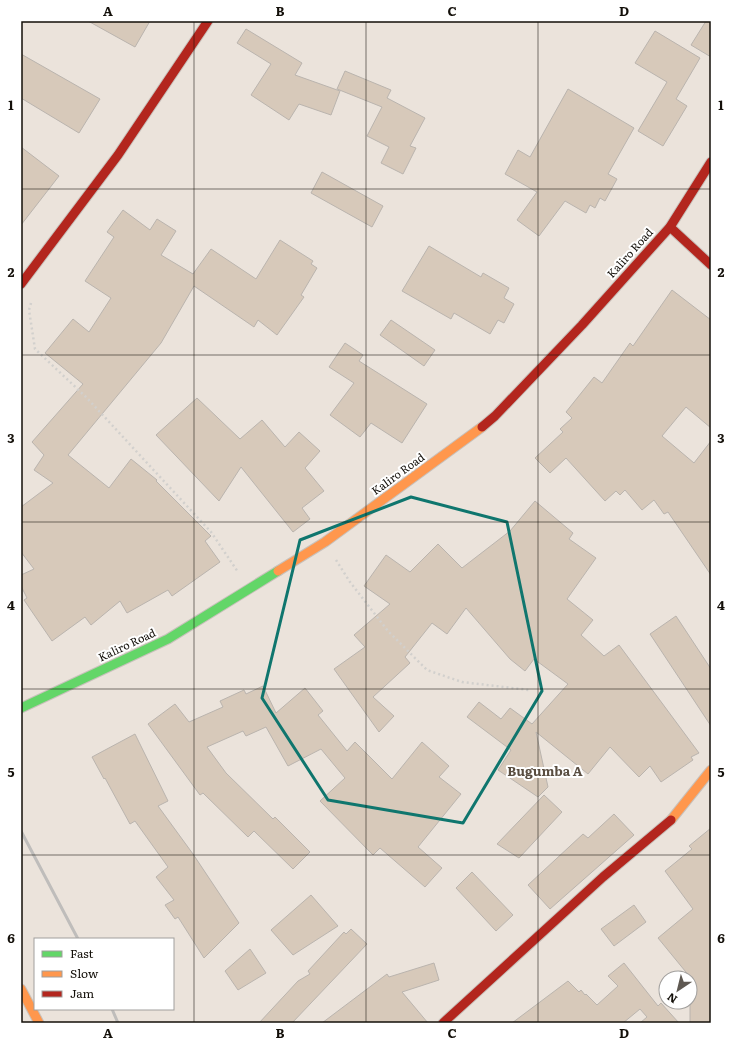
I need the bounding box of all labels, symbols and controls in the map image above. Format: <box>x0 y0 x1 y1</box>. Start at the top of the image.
text: A <box>103 1 113 20</box>
text: B <box>276 1 285 20</box>
text: C <box>447 1 457 20</box>
text: D <box>619 1 629 20</box>
text: 1 <box>8 95 14 114</box>
text: 1 <box>718 95 724 114</box>
street label: Kaliro Road <box>603 224 656 281</box>
text: 2 <box>8 262 15 281</box>
text: 2 <box>718 262 725 281</box>
text: 3 <box>7 428 15 447</box>
text: 3 <box>717 428 725 447</box>
street label: Kaliro Road <box>368 448 427 498</box>
text: 4 <box>7 595 15 614</box>
text: 4 <box>717 595 725 614</box>
street label: Kaliro Road <box>95 624 158 664</box>
district label: Bugumba A <box>507 761 583 780</box>
text: 5 <box>7 762 15 781</box>
text: 5 <box>717 762 725 781</box>
text: 6 <box>7 928 15 947</box>
text: 6 <box>717 928 725 947</box>
legend <box>34 938 174 1010</box>
text: Fast <box>70 944 94 962</box>
text: Slow <box>70 964 99 982</box>
north arrow <box>658 970 698 1010</box>
text: Jam <box>70 984 95 1002</box>
text: N <box>663 990 680 1008</box>
text: A <box>103 1023 113 1042</box>
text: B <box>276 1023 285 1042</box>
text: C <box>447 1023 457 1042</box>
text: D <box>619 1023 629 1042</box>

